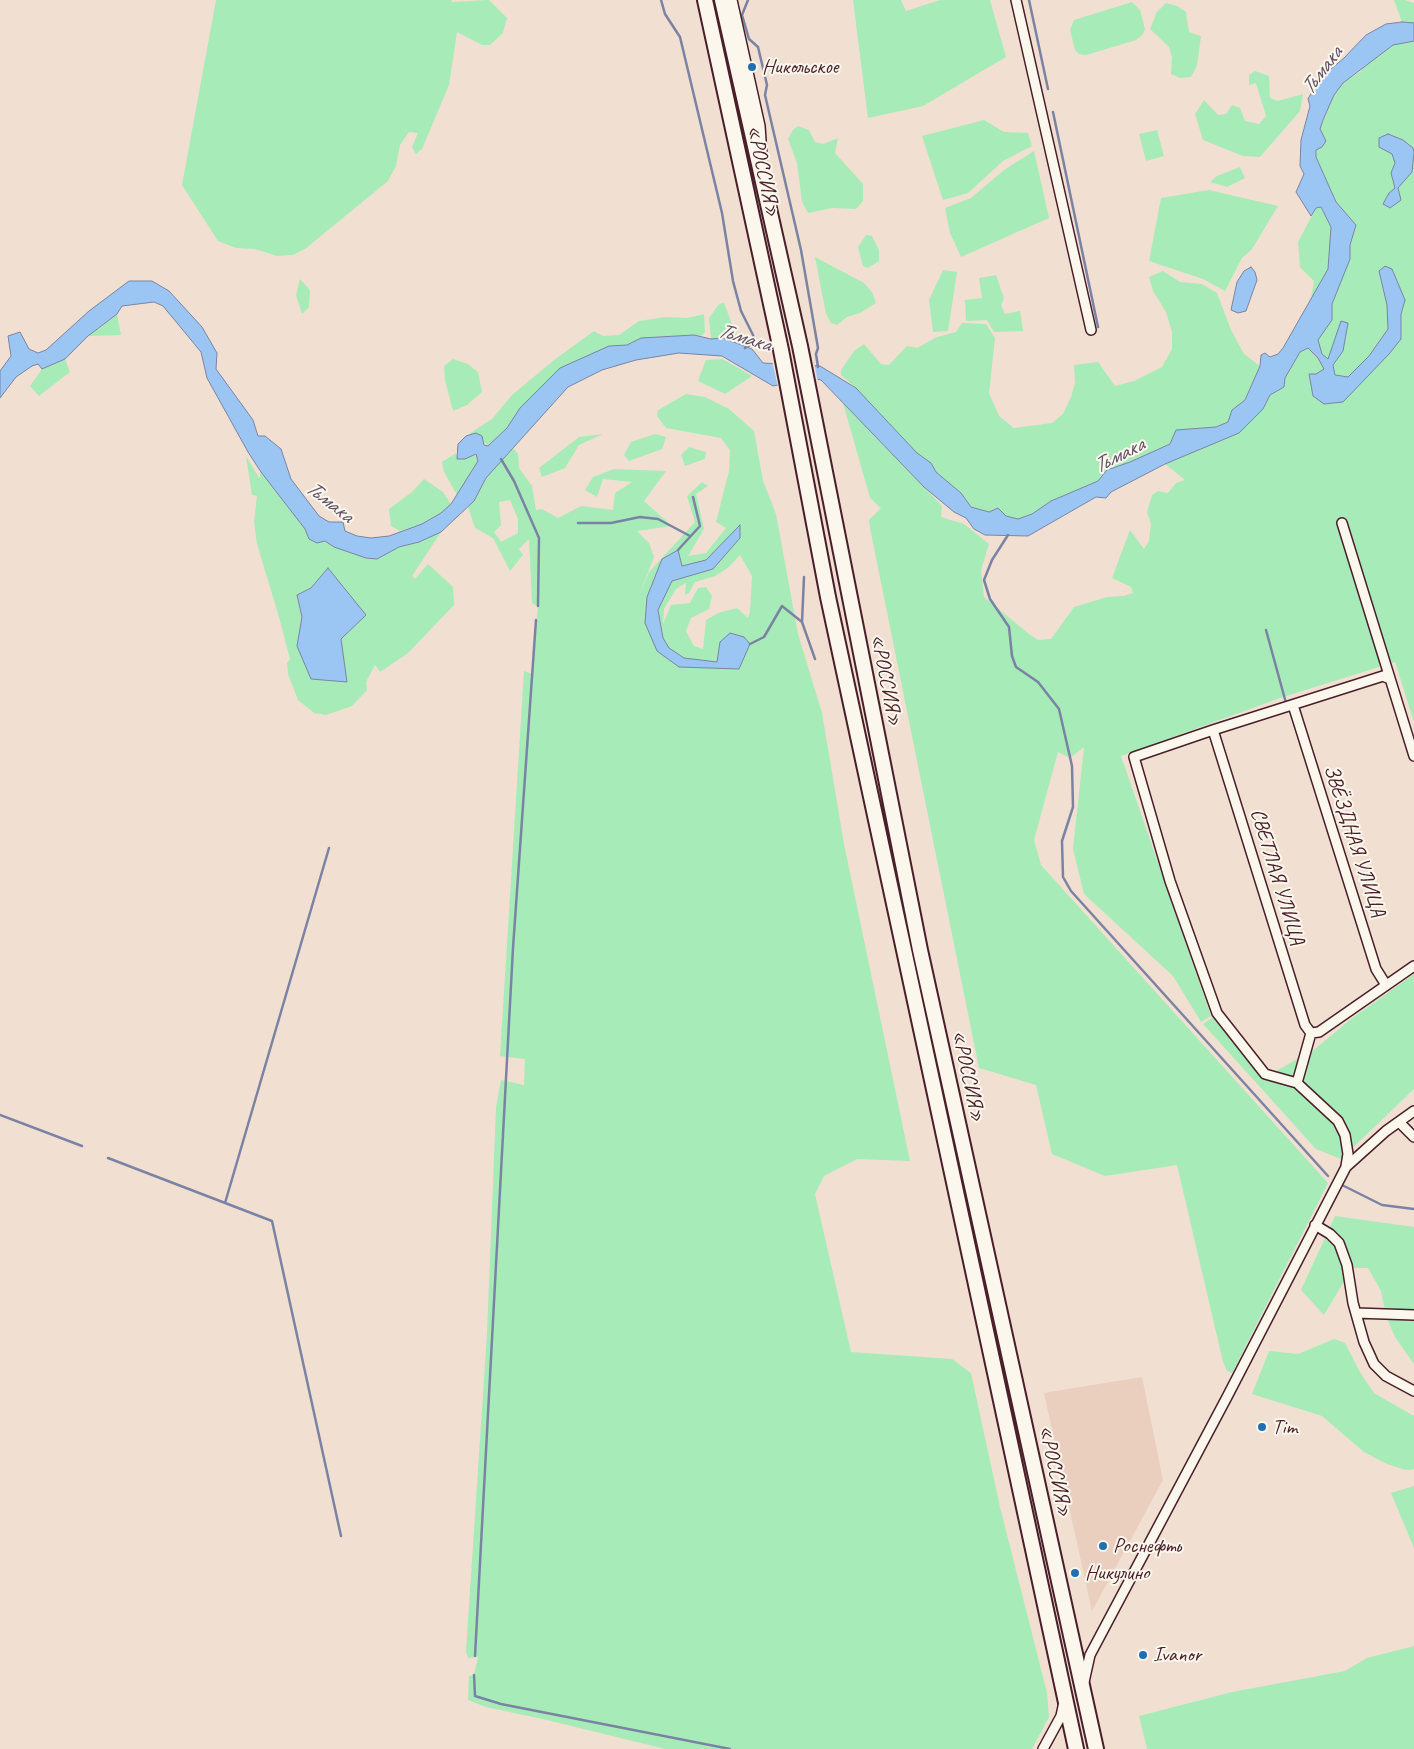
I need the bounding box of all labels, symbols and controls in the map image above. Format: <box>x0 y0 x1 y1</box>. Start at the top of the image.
water label: Тьмака <box>1295 42 1349 100</box>
place label: Никольское <box>762 54 838 80</box>
marker: Никольское <box>746 61 758 73</box>
street label: «РОССИЯ» <box>741 123 785 219</box>
water label: Тьмака <box>714 318 774 358</box>
water label: Тьмака <box>1089 432 1149 480</box>
water label: Тьмака <box>300 475 358 529</box>
street label: «РОССИЯ» <box>865 632 907 728</box>
street label: ЗВЁЗДНАЯ УЛИЦА <box>1318 762 1390 920</box>
street label: СВЕТЛАЯ УЛИЦА <box>1244 806 1310 948</box>
street label: «РОССИЯ» <box>946 1028 990 1124</box>
place label: Tim <box>1272 1414 1297 1440</box>
marker: Tim <box>1256 1421 1268 1433</box>
street label: «РОССИЯ» <box>1033 1423 1077 1519</box>
place label: Роснефть <box>1113 1533 1181 1559</box>
marker: Роснефть <box>1097 1540 1109 1552</box>
place label: Никулино <box>1085 1560 1149 1586</box>
marker: Никулино <box>1069 1567 1081 1579</box>
place label: Ivanor <box>1153 1642 1201 1668</box>
marker: Ivanor <box>1137 1649 1149 1661</box>

